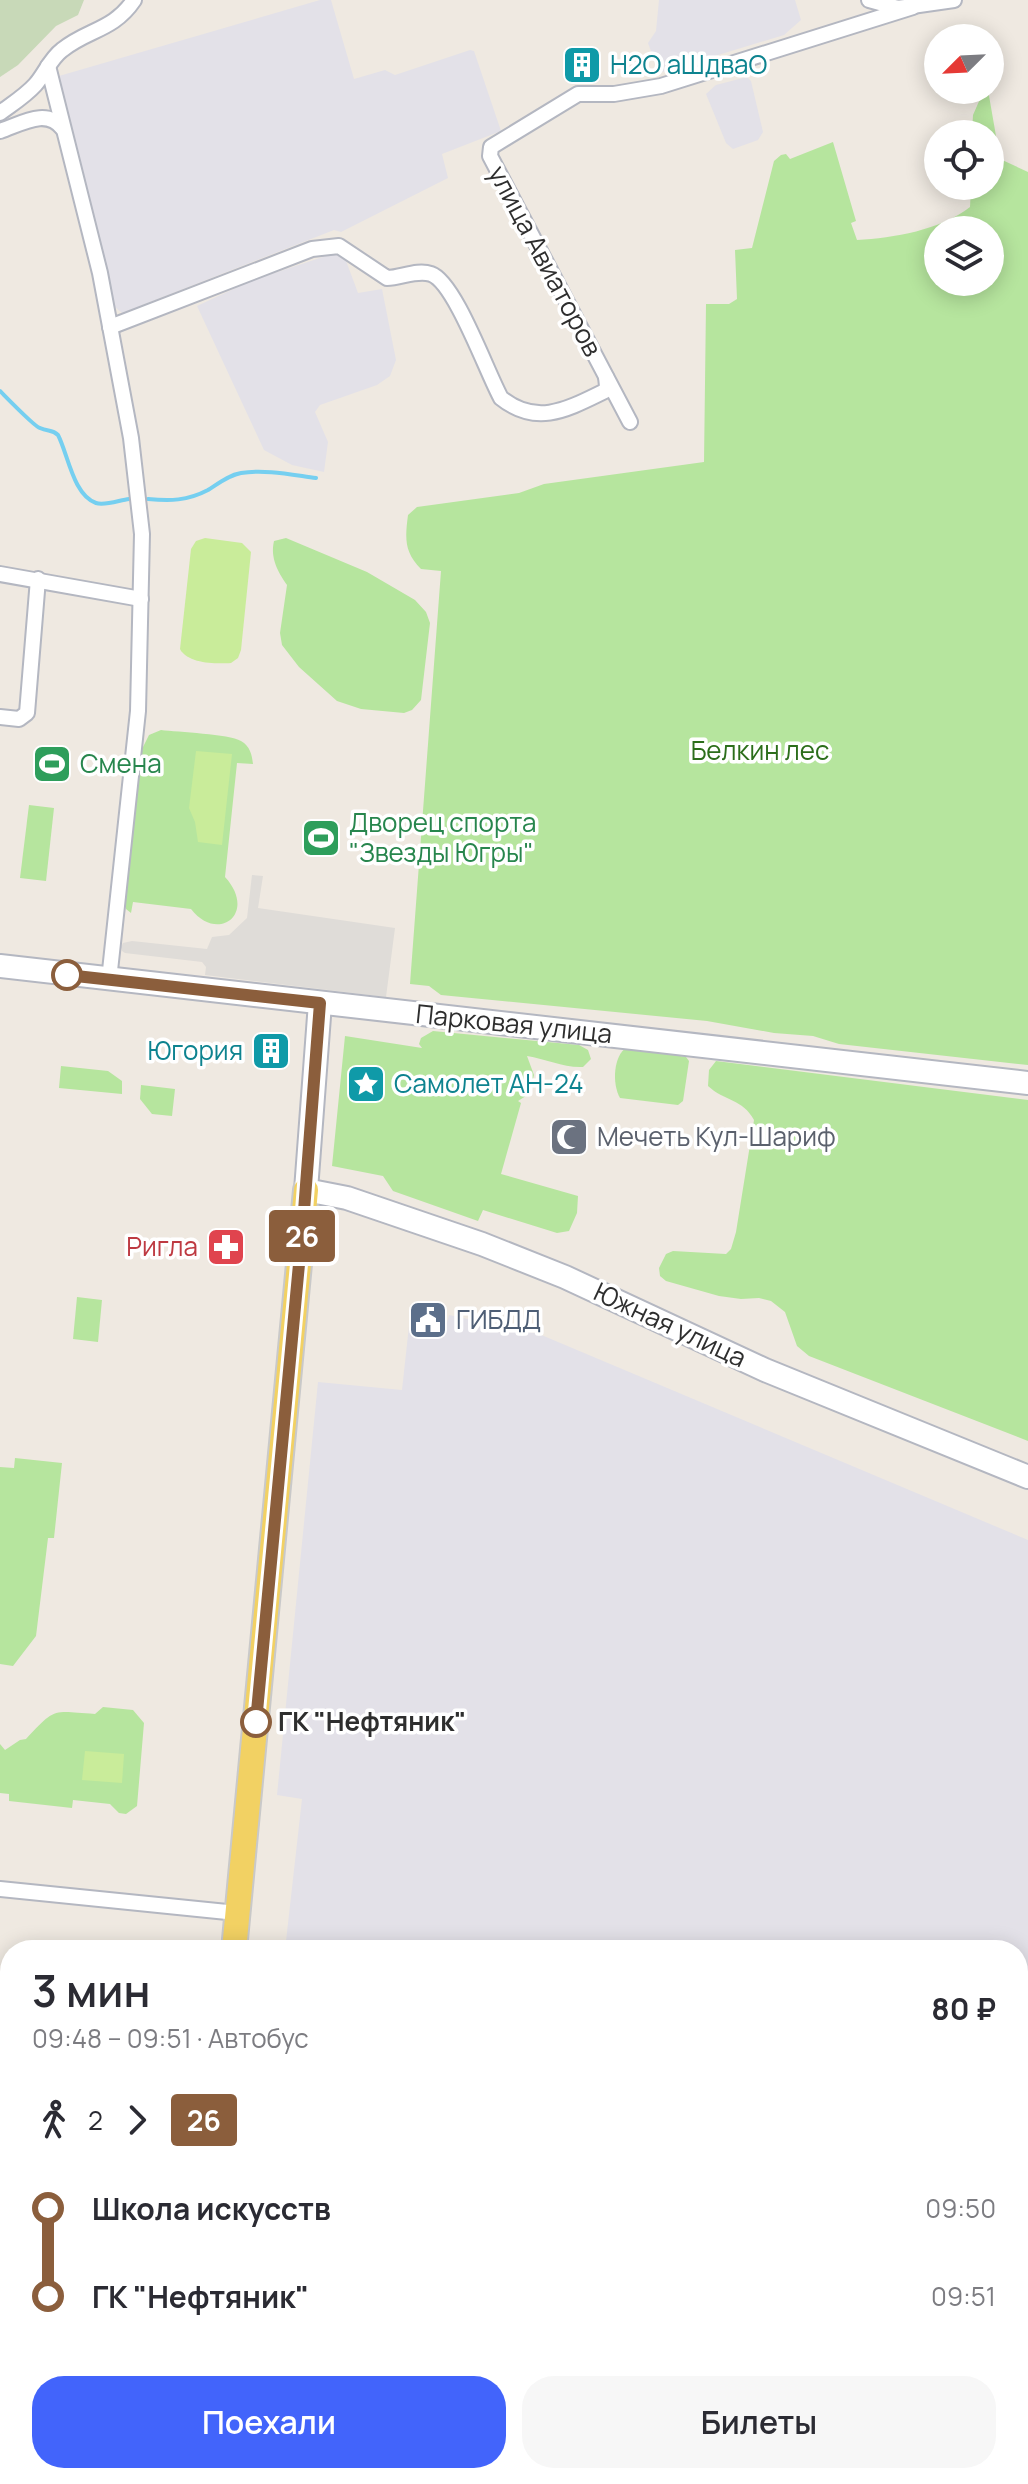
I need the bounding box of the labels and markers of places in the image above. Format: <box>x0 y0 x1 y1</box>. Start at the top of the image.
building icon: H2O аШдваО <box>561 44 603 86</box>
place label: H2O аШдваО <box>610 46 768 82</box>
sports icon: Смена <box>31 743 73 785</box>
place label: Смена <box>80 745 162 781</box>
place label: Дворец спорта "Звезды Югры" <box>349 804 536 870</box>
sports icon: Дворец спорта "Звезды Югры" <box>300 817 342 859</box>
unlabelled marker <box>52 960 82 990</box>
building icon: Югория <box>250 1030 292 1072</box>
place label: Югория <box>147 1032 243 1068</box>
place icon: Самолет АН-24 <box>345 1063 387 1105</box>
place label: Самолет АН-24 <box>394 1065 584 1101</box>
mosque icon: Мечеть Кул-Шариф <box>548 1116 590 1158</box>
place label: Мечеть Кул-Шариф <box>597 1118 836 1154</box>
pharmacy icon: Ригла <box>205 1226 247 1268</box>
place label: Ригла <box>126 1228 198 1264</box>
public building icon: ГИБДД <box>407 1299 449 1341</box>
place label: ГИБДД <box>456 1301 541 1337</box>
place label: ГК "Нефтяник" <box>278 1703 466 1739</box>
marker: ГК "Нефтяник" <box>241 1707 271 1737</box>

